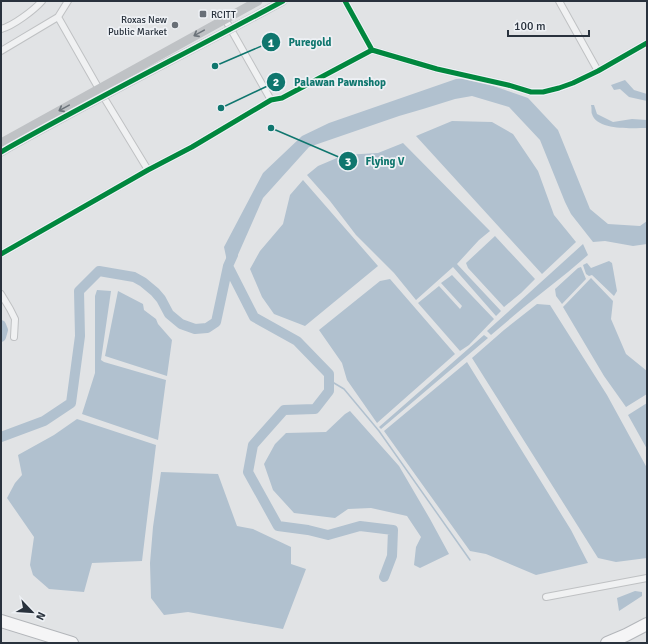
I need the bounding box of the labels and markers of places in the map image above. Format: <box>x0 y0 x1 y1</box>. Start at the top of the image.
marker: RCITT <box>198 9 208 19</box>
place label: RCITT <box>211 9 236 21</box>
place label: Roxas New Public Market <box>108 14 168 38</box>
marker: Roxas New Public Market <box>170 20 180 30</box>
callout: Puregold <box>261 31 340 54</box>
callout: Palawan Pawnshop <box>266 71 394 94</box>
callout: Flying V <box>338 150 413 173</box>

